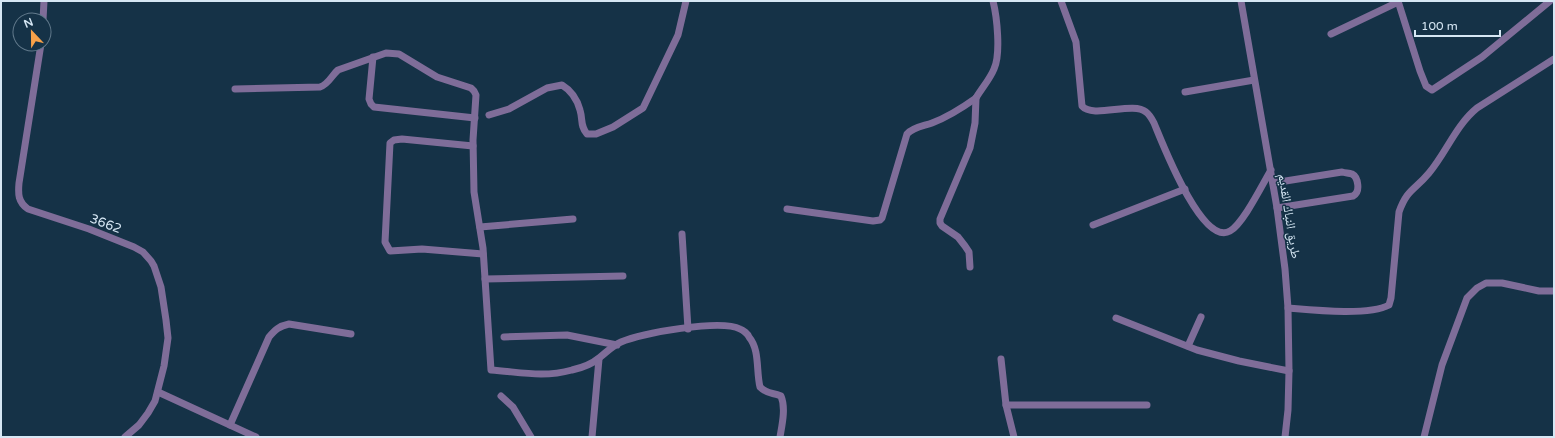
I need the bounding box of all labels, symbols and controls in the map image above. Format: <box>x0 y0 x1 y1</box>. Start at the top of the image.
north arrow <box>12 12 52 52</box>
scale bar <box>1415 12 1500 38</box>
text: N <box>22 16 35 31</box>
text: 100 m <box>1421 19 1458 33</box>
street label: طريق النباك القديم <box>1274 173 1304 260</box>
street label: 3662 <box>88 211 124 237</box>

